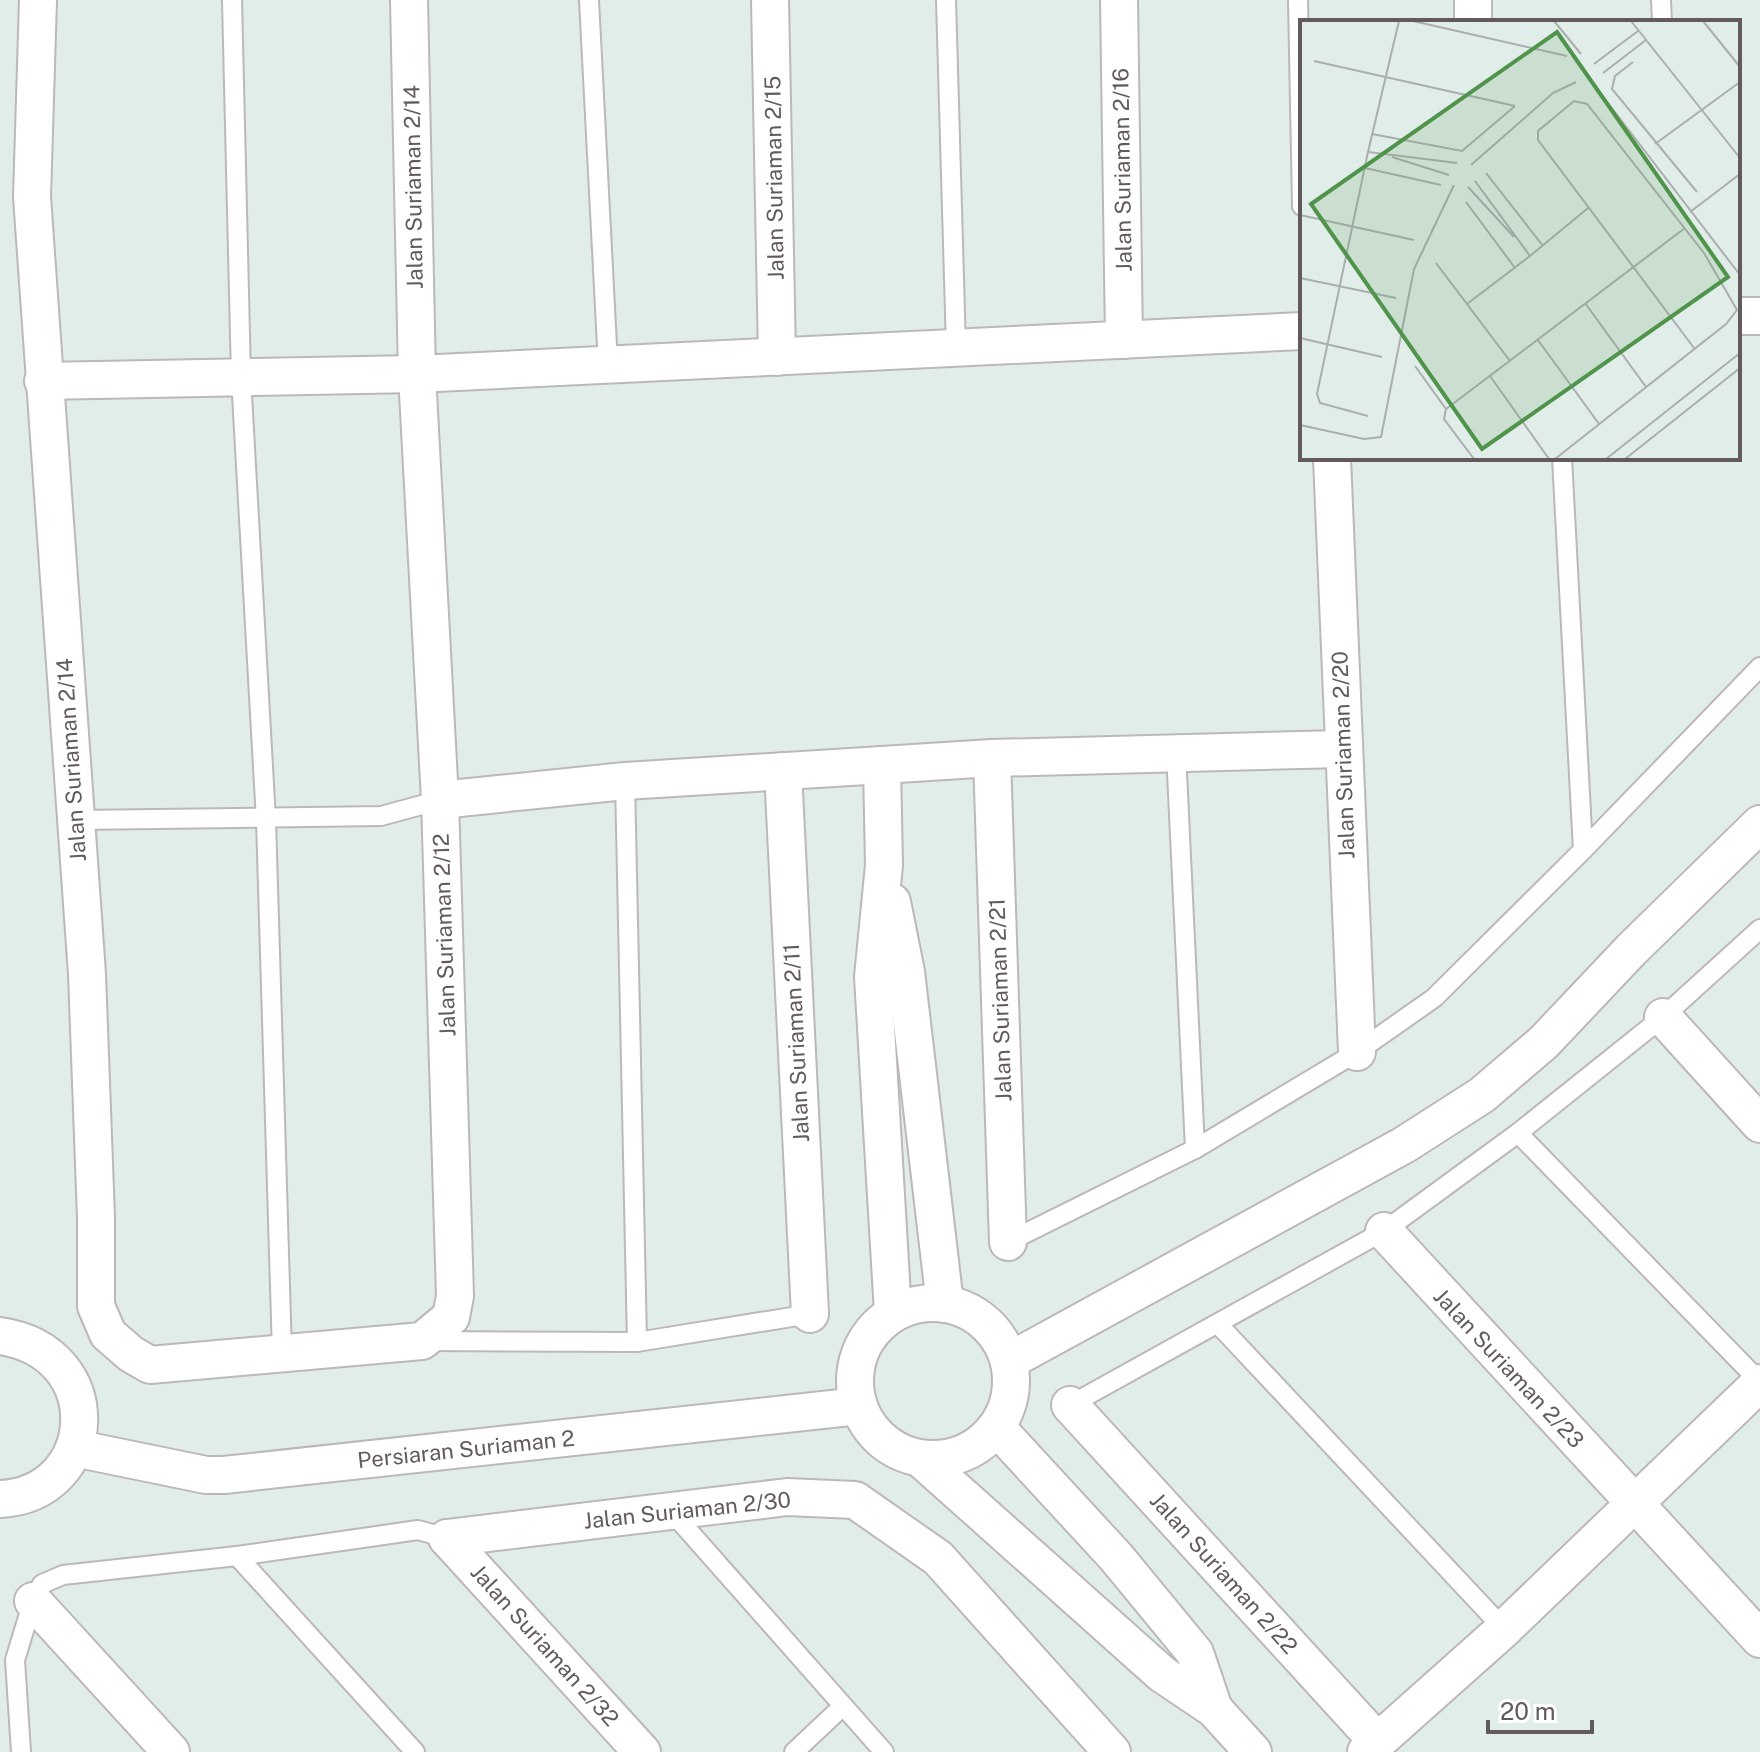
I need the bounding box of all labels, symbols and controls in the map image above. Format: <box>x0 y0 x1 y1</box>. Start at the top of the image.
inset map <box>1300 20 1740 460</box>
street label: Jalan Suriaman 2/16 <box>1107 68 1137 272</box>
street label: Jalan Suriaman 2/15 <box>759 76 789 280</box>
street label: Jalan Suriaman 2/14 <box>398 85 428 289</box>
street label: Jalan Suriaman 2/20 <box>1326 651 1360 859</box>
street label: Jalan Suriaman 2/14 <box>51 657 91 863</box>
street label: Jalan Suriaman 2/12 <box>427 833 461 1037</box>
street label: Jalan Suriaman 2/21 <box>983 898 1017 1102</box>
street label: Jalan Suriaman 2/11 <box>778 943 814 1143</box>
street label: Jalan Suriaman 2/23 <box>1428 1283 1590 1453</box>
street label: Persiaran Suriaman 2 <box>356 1425 576 1473</box>
street label: Jalan Suriaman 2/30 <box>582 1486 792 1534</box>
street label: Jalan Suriaman 2/22 <box>1145 1487 1303 1659</box>
street label: Jalan Suriaman 2/32 <box>466 1559 624 1731</box>
scale bar <box>1488 1684 1592 1734</box>
text: 20 m <box>1500 1697 1556 1725</box>

